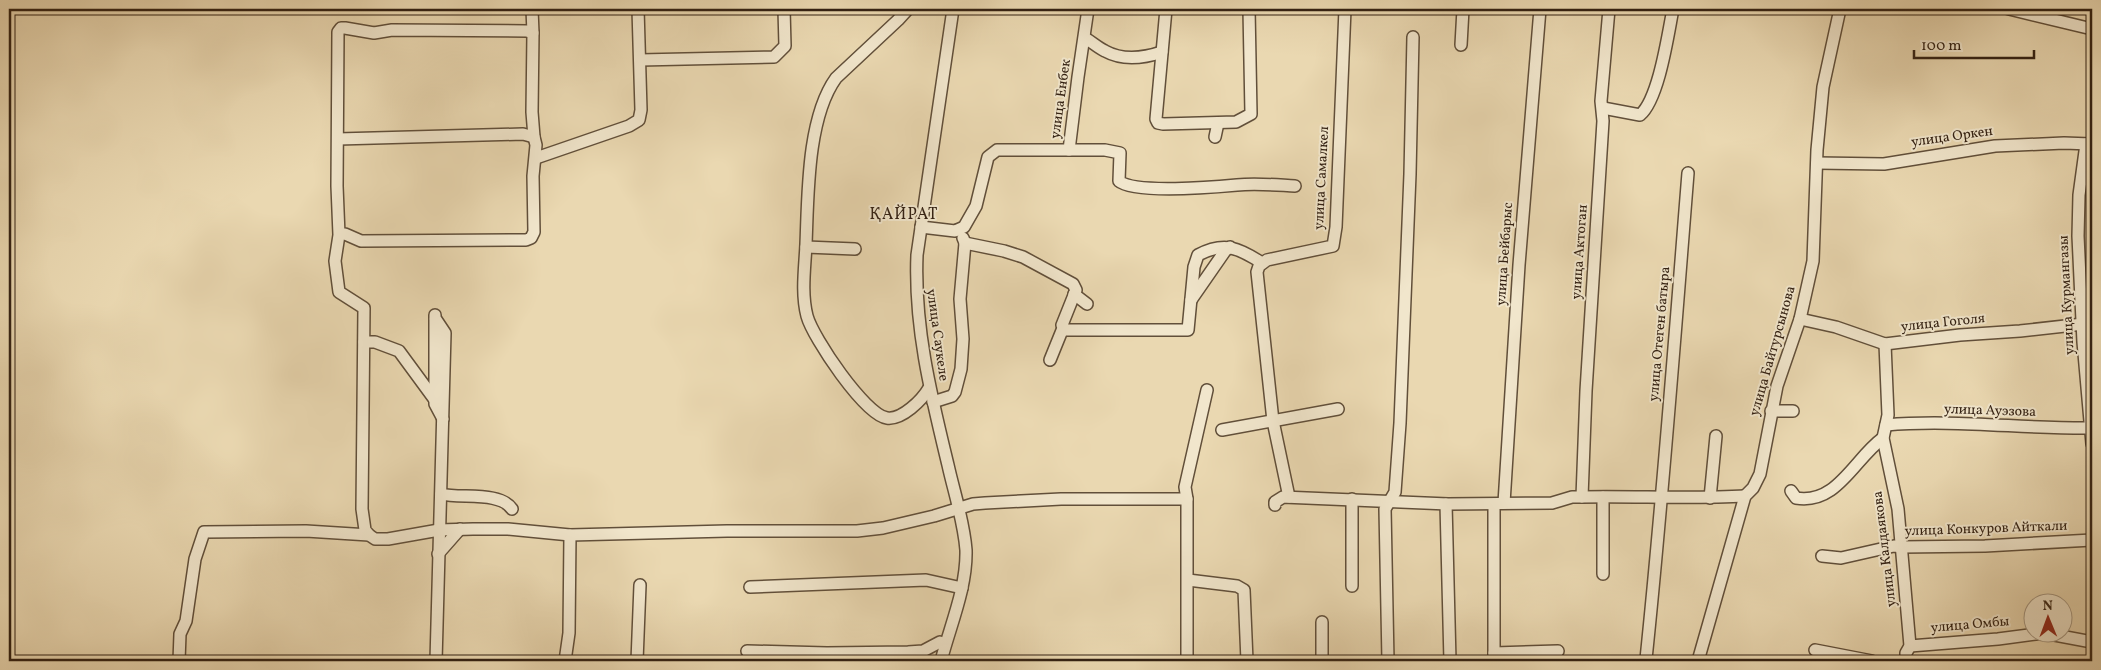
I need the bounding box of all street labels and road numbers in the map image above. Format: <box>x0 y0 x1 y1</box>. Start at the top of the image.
street label: улица Енбек <box>1046 57 1076 140</box>
street label: улица Оркен <box>1910 122 1995 152</box>
street label: улица Самалкел <box>1310 125 1334 230</box>
street label: улица Бейбарыс <box>1492 202 1518 306</box>
street label: улица Актоган <box>1567 203 1593 300</box>
street label: улица Курмангазы <box>2054 235 2080 355</box>
street label: улица Отеген батыра <box>1645 266 1675 402</box>
street label: улица Байтурсынова <box>1745 284 1801 418</box>
street label: улица Саукеле <box>921 288 953 383</box>
street label: улица Гоголя <box>1900 309 1986 337</box>
street label: улица Ауэзова <box>1944 400 2036 422</box>
street label: улица Калдаякова <box>1868 490 1902 608</box>
street label: улица Конкуров Айткали <box>1904 517 2068 541</box>
street label: улица Омбы <box>1930 612 2010 638</box>

